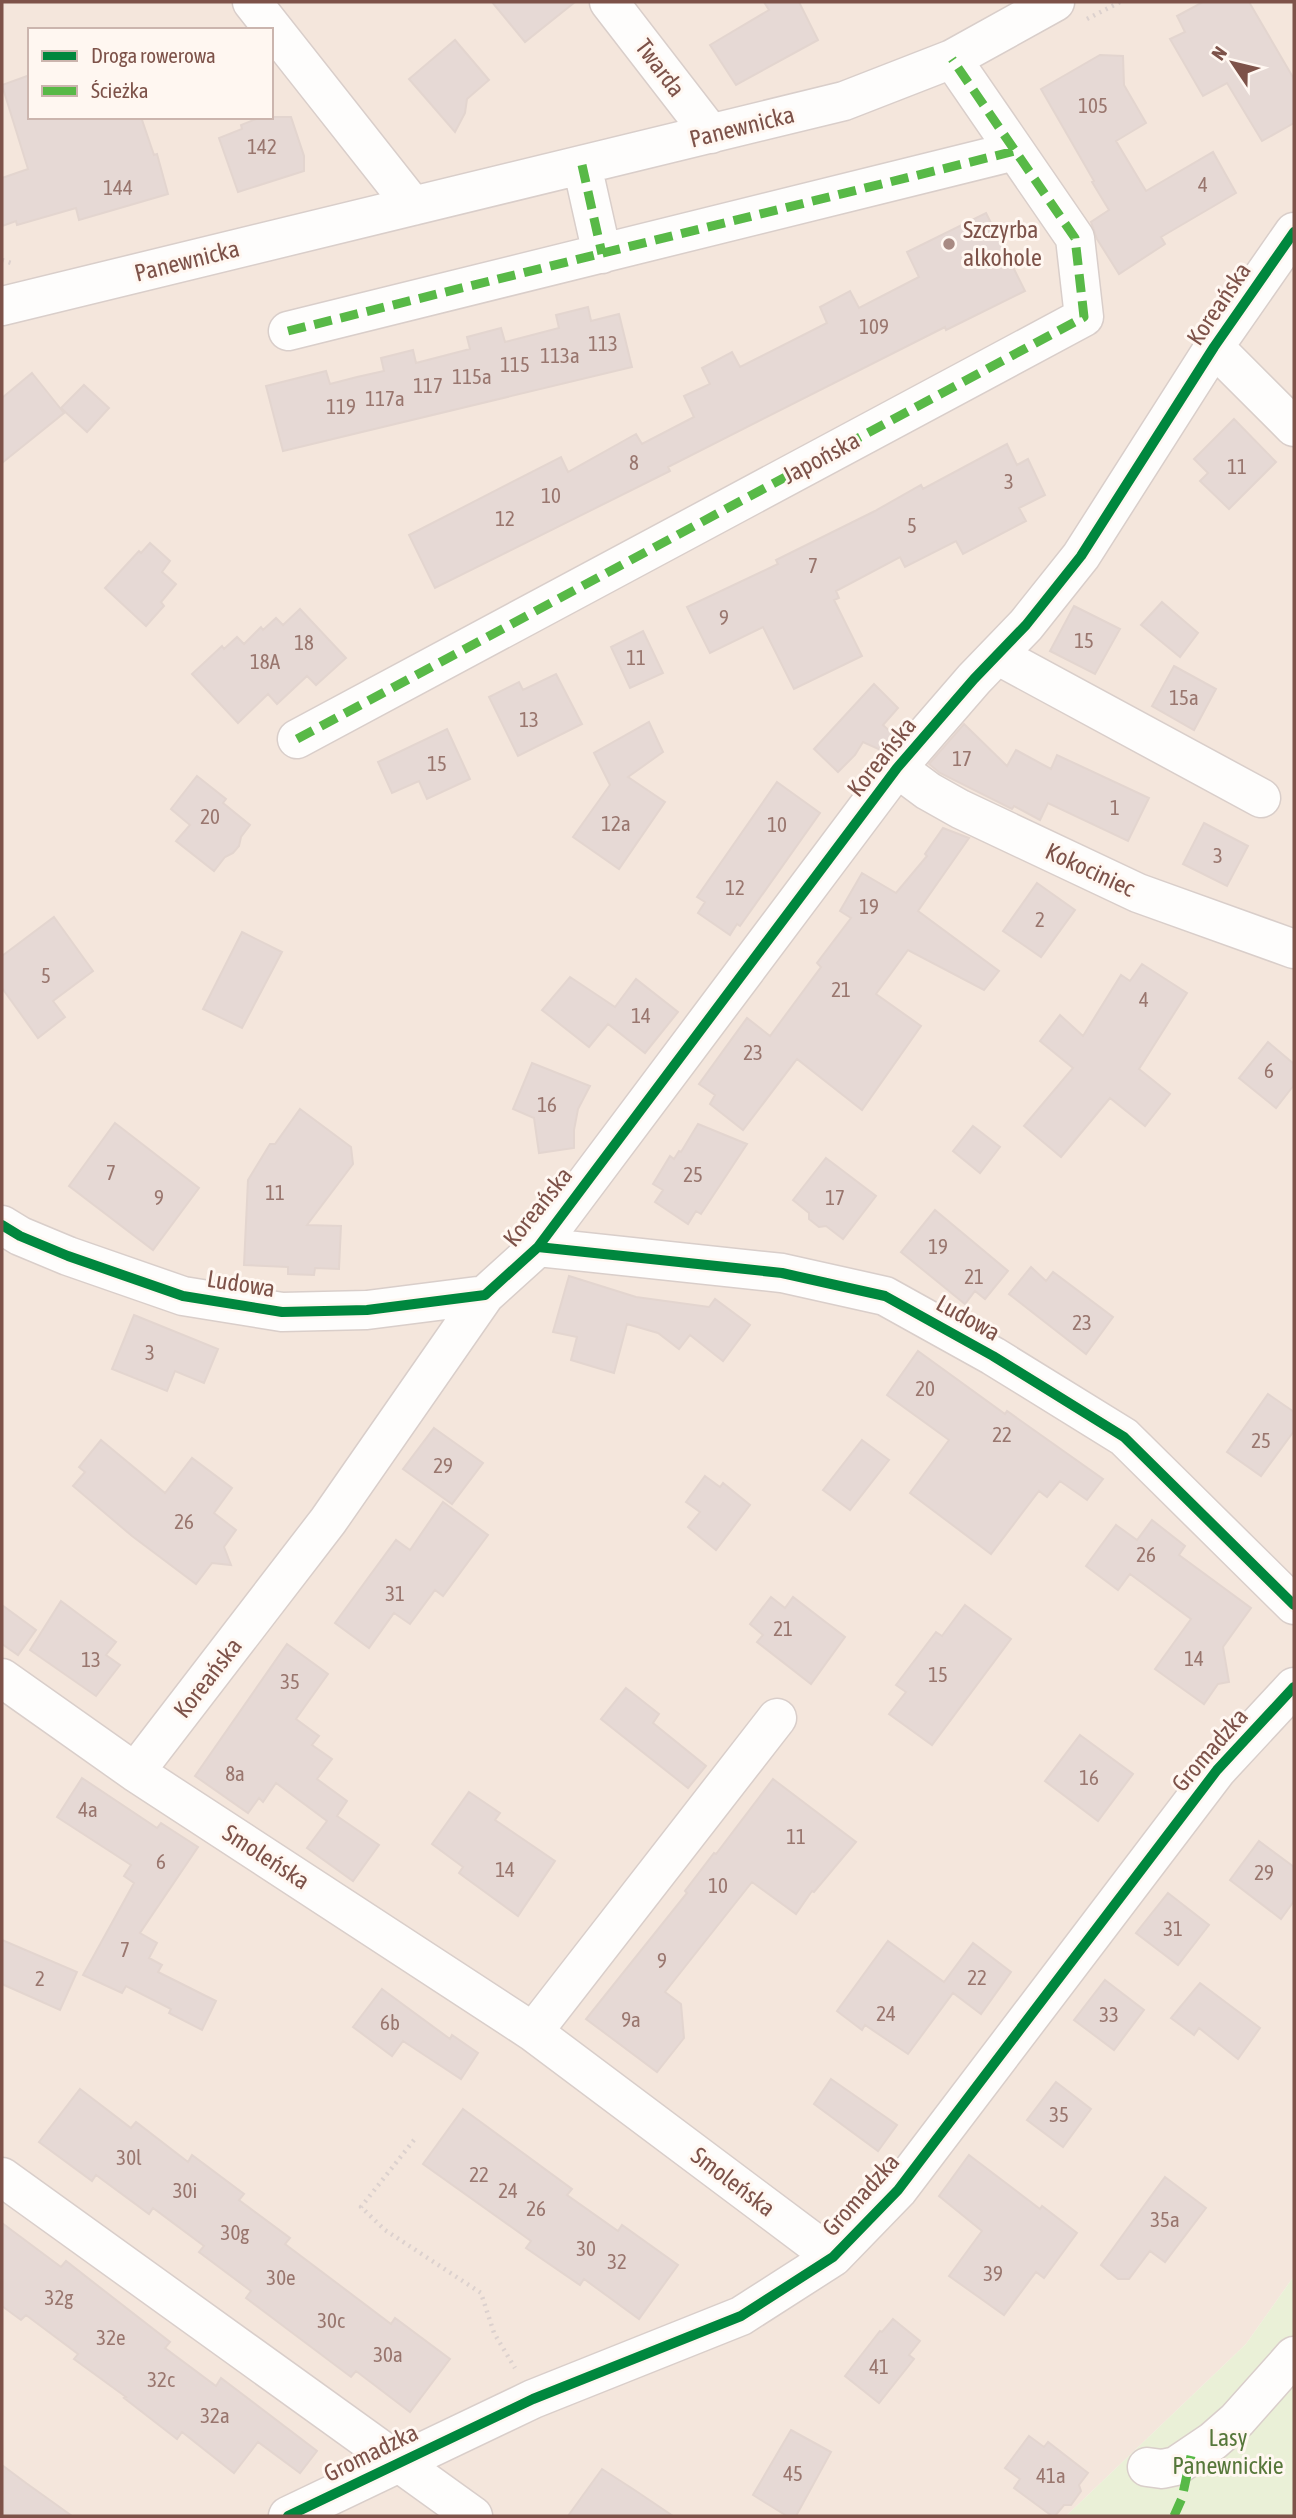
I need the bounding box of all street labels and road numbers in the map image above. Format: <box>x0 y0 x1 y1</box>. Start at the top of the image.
street label: Twarda <box>630 34 691 102</box>
street label: Panewnicka <box>687 100 797 153</box>
street label: Panewnicka <box>132 234 242 287</box>
street label: Koreańska <box>1181 257 1256 350</box>
street label: Japońska <box>778 426 864 489</box>
street label: Koreańska <box>842 712 922 802</box>
street label: Kokociniec <box>1041 837 1139 902</box>
street label: Koreańska <box>498 1162 578 1252</box>
street label: Ludowa <box>205 1265 277 1302</box>
street label: Ludowa <box>932 1289 1005 1346</box>
street label: Koreańska <box>168 1633 247 1723</box>
street label: Gromadzka <box>1166 1703 1253 1797</box>
street label: Smoleńska <box>218 1819 315 1894</box>
street label: Smoleńska <box>686 2141 780 2222</box>
street label: Gromadzka <box>817 2148 905 2241</box>
street label: Gromadzka <box>319 2418 422 2487</box>

